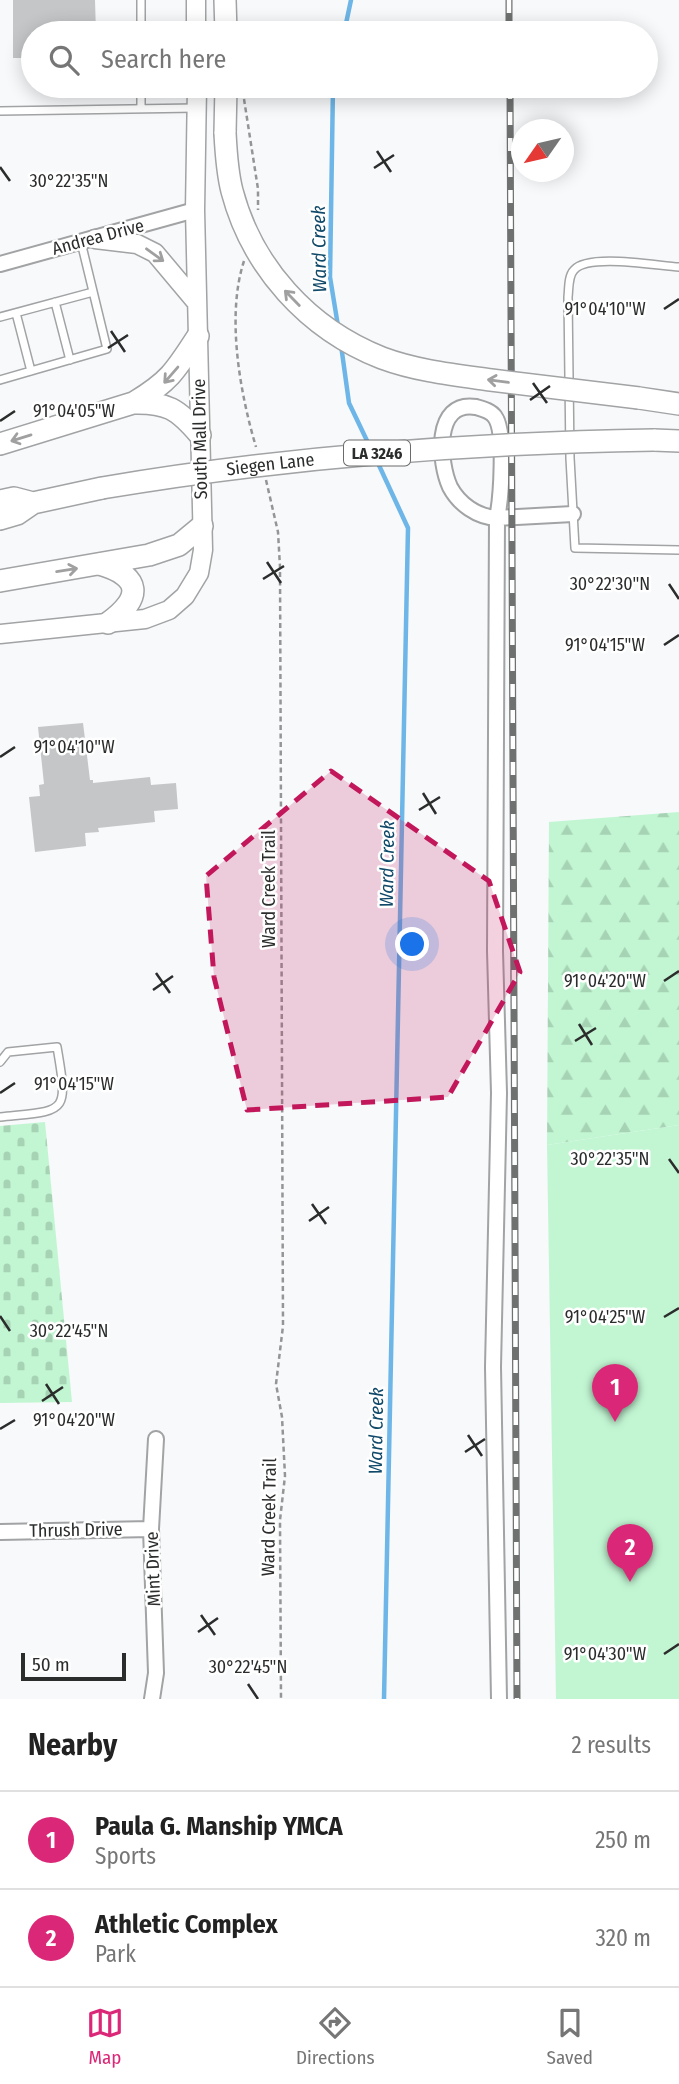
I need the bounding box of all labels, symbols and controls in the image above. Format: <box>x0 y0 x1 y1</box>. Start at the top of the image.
search box <box>21 21 658 98</box>
icon: search <box>45 41 83 79</box>
text: Search here <box>101 44 226 75</box>
north arrow <box>511 119 574 182</box>
text: 30°22'35"N <box>29 170 109 192</box>
water label: Ward Creek <box>307 205 331 293</box>
street label: Andrea Drive <box>50 214 146 260</box>
one-way arrow <box>146 247 165 262</box>
one-way arrow <box>283 290 300 307</box>
text: 91°04'10"W <box>564 298 646 320</box>
one-way arrow <box>163 366 179 384</box>
one-way arrow <box>487 374 510 387</box>
street label: South Mall Drive <box>188 378 212 500</box>
text: 91°04'05"W <box>33 400 115 422</box>
one-way arrow <box>10 432 32 445</box>
road number: LA 3246 <box>344 440 410 466</box>
street label: Siegen Lane <box>225 448 315 480</box>
one-way arrow <box>55 563 78 576</box>
text: 30°22'30"N <box>570 573 650 595</box>
text: 91°04'15"W <box>565 634 645 656</box>
text: 91°04'10"W <box>33 736 115 758</box>
water label: Ward Creek <box>375 820 399 908</box>
street label: Ward Creek Trail <box>258 830 280 948</box>
your location <box>395 927 429 961</box>
text: 91°04'20"W <box>564 970 647 992</box>
text: 91°04'15"W <box>34 1073 114 1095</box>
text: 30°22'35"N <box>570 1148 650 1170</box>
text: 91°04'25"W <box>565 1306 646 1328</box>
text: 30°22'45"N <box>30 1320 108 1342</box>
pin: 1 <box>592 1364 638 1422</box>
water label: Ward Creek <box>364 1387 388 1475</box>
text: 91°04'20"W <box>33 1409 116 1431</box>
street label: Ward Creek Trail <box>257 1458 281 1576</box>
street label: Thrush Drive <box>29 1518 123 1542</box>
pin: 2 <box>607 1524 653 1582</box>
street label: Mint Drive <box>141 1531 165 1607</box>
text: 91°04'30"W <box>564 1643 647 1665</box>
scale bar <box>21 1650 126 1682</box>
text: 50 m <box>32 1653 70 1676</box>
text: 30°22'45"N <box>209 1656 287 1678</box>
text: Nearby <box>28 1727 117 1763</box>
text: 2 results <box>571 1731 651 1759</box>
text: Paula G. Manship YMCA <box>95 1811 343 1842</box>
text: 1 <box>46 1826 56 1854</box>
text: 250 m <box>595 1826 651 1854</box>
text: Sports <box>95 1842 156 1870</box>
text: Athletic Complex <box>95 1909 278 1940</box>
text: 2 <box>46 1924 56 1952</box>
text: 320 m <box>596 1924 651 1952</box>
text: Park <box>95 1940 136 1968</box>
tab: Map <box>86 2004 124 2069</box>
tab: Directions <box>296 2004 375 2069</box>
tab: Saved <box>547 2004 593 2069</box>

